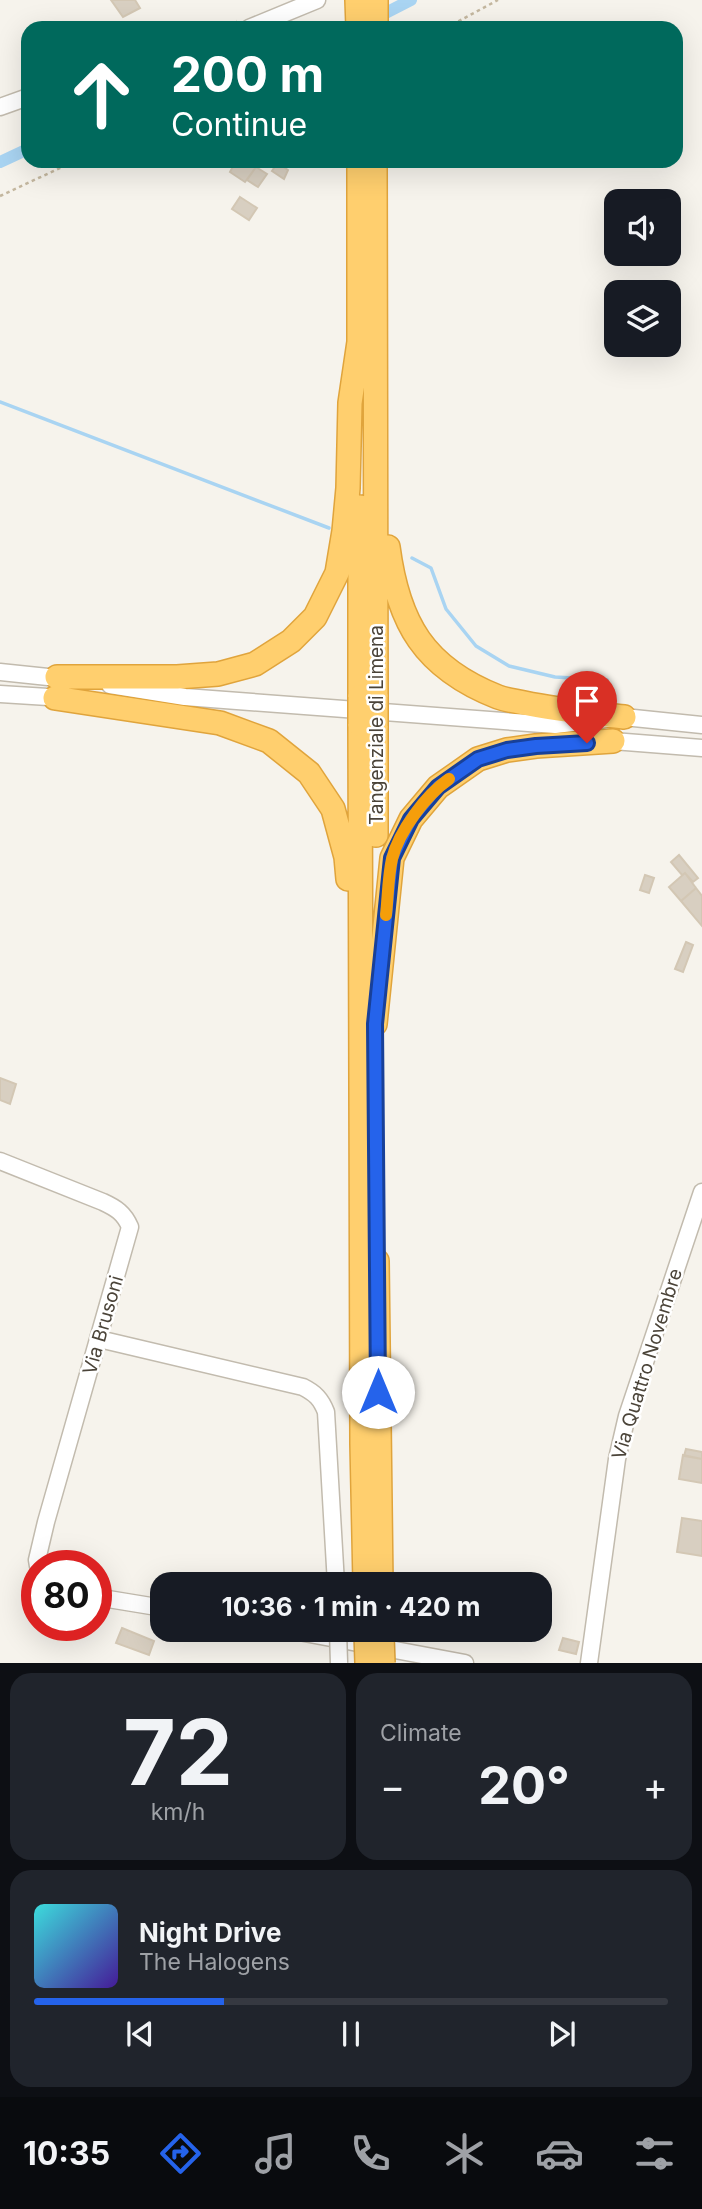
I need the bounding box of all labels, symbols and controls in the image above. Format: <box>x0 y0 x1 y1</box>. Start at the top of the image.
text: 200 m <box>171 45 324 104</box>
icon: ahead <box>56 49 147 140</box>
text: Continue <box>171 105 307 144</box>
map controls <box>604 189 681 357</box>
button: sound <box>604 189 681 266</box>
button: layers <box>604 280 681 357</box>
street label: Tangenziale di Limena <box>365 625 388 825</box>
pin <box>557 671 617 743</box>
icon: arrive <box>568 682 606 720</box>
street label: Via Quattro Novembre <box>607 1266 687 1462</box>
street label: Via Brusoni <box>78 1273 128 1377</box>
position arrow <box>341 1355 415 1429</box>
speed limit sign: 80 <box>21 1550 112 1641</box>
text: 10:36 · 1 min · 420 m <box>222 1591 480 1622</box>
text: 72 <box>123 1697 233 1807</box>
text: Climate <box>380 1719 462 1747</box>
text: 20° <box>478 1754 570 1817</box>
text: − <box>380 1763 405 1809</box>
text: + <box>643 1763 668 1809</box>
text: km/h <box>151 1798 205 1826</box>
text: Night Drive <box>139 1917 281 1948</box>
text: The Halogens <box>139 1948 290 1976</box>
icon: previous <box>121 2015 159 2053</box>
icon: pause <box>332 2015 370 2053</box>
icon: next <box>543 2015 581 2053</box>
icon: directions <box>156 2129 205 2178</box>
icon: music <box>251 2129 300 2178</box>
icon: phone <box>346 2129 395 2178</box>
icon: climate <box>440 2129 489 2178</box>
icon: car <box>535 2129 584 2178</box>
icon: filters <box>630 2129 679 2178</box>
text: 10:35 <box>23 2134 110 2173</box>

